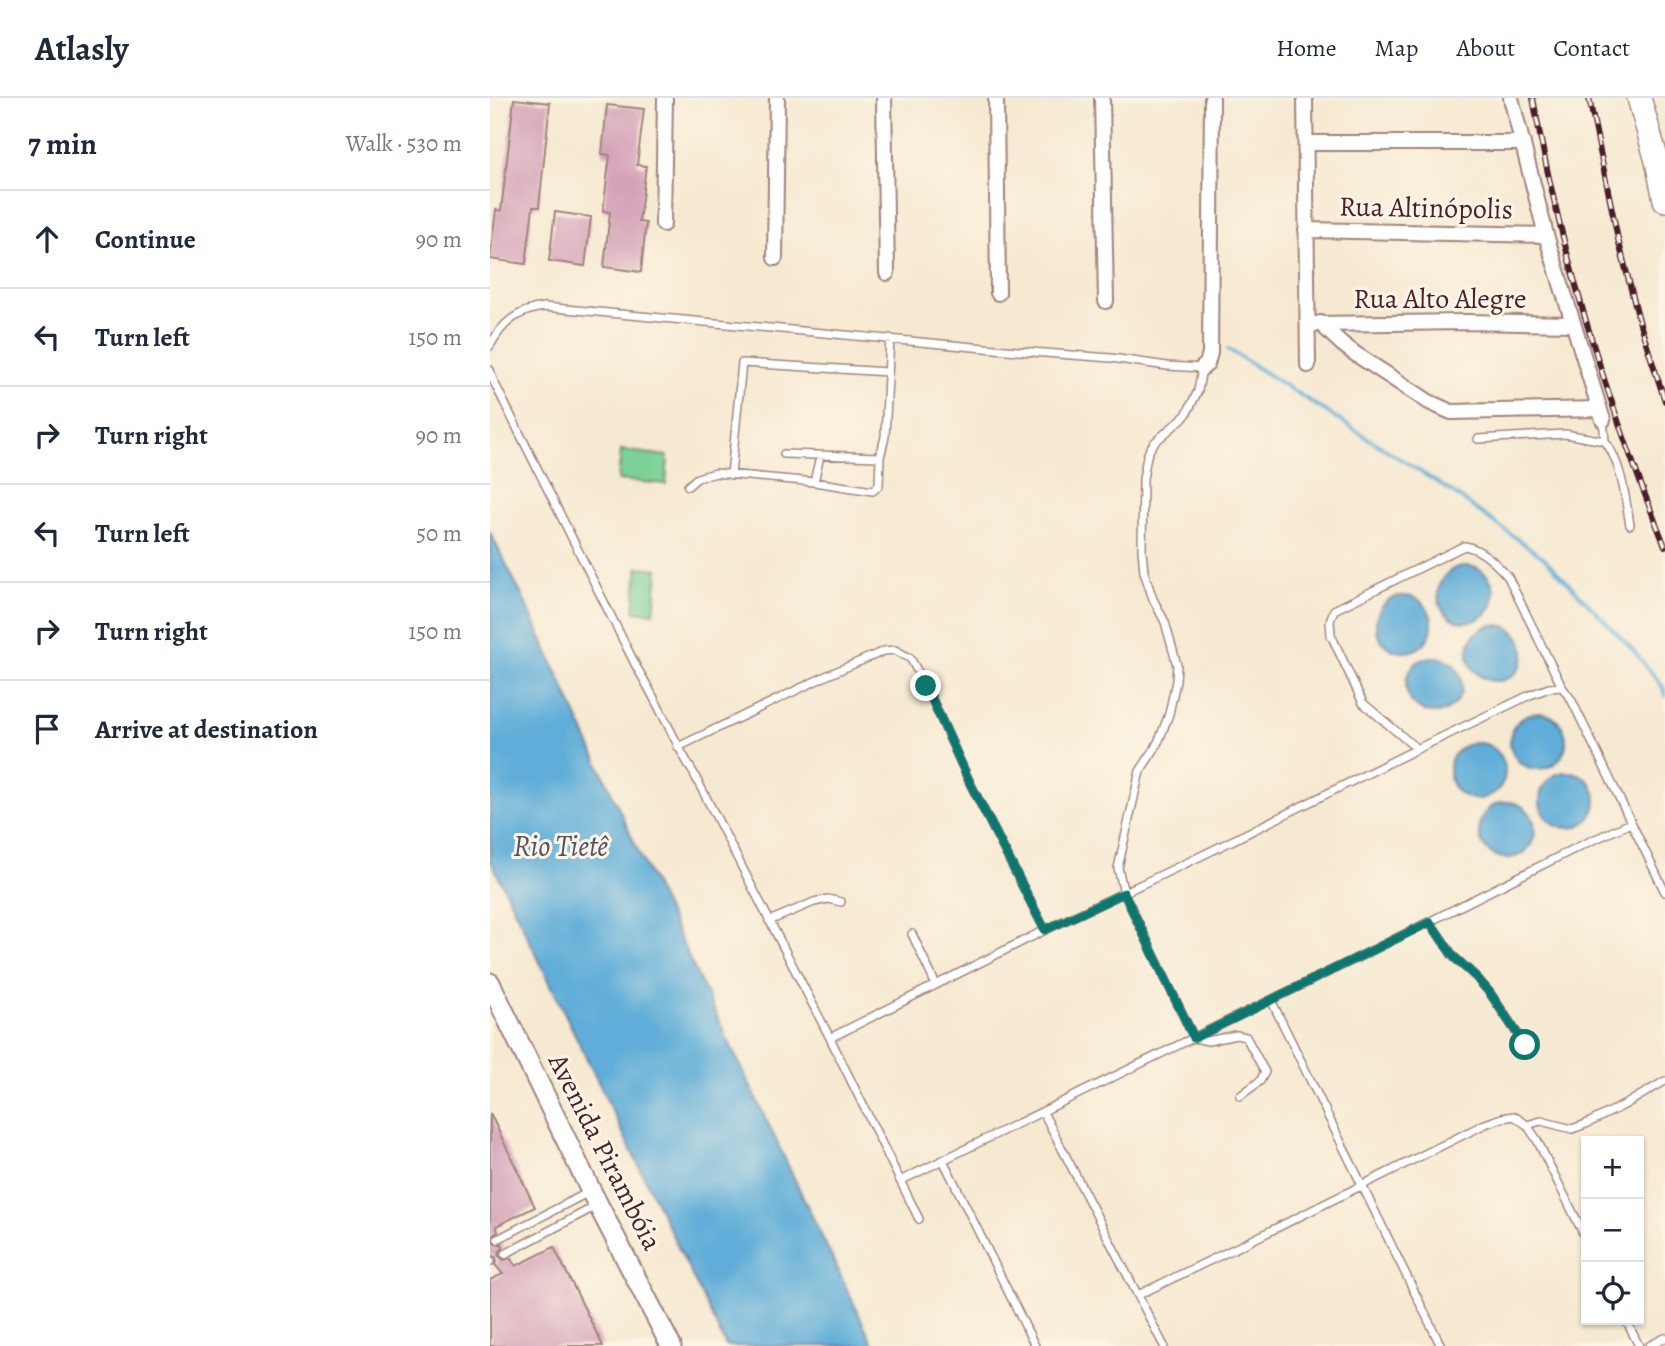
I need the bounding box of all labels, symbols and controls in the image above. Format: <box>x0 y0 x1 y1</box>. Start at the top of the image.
text: Atlasly <box>35 26 129 71</box>
text: Home <box>1276 32 1337 64</box>
text: Map <box>1375 32 1419 64</box>
text: About <box>1457 32 1515 64</box>
text: Contact <box>1553 32 1630 64</box>
text: 7 min <box>28 124 97 164</box>
text: Walk · 530 m <box>346 128 462 159</box>
street label: Rua Altinópolis <box>1339 187 1513 229</box>
icon: ahead <box>28 220 66 258</box>
text: Continue <box>95 222 196 257</box>
text: 90 m <box>416 224 462 255</box>
street label: Rua Alto Alegre <box>1353 280 1527 318</box>
icon: left <box>28 318 66 356</box>
text: Turn left <box>95 320 190 355</box>
text: 150 m <box>408 322 462 353</box>
icon: right <box>28 416 66 454</box>
text: Turn right <box>95 418 208 453</box>
text: 90 m <box>416 420 462 451</box>
icon: left <box>28 514 66 552</box>
text: Turn left <box>95 516 190 551</box>
text: 50 m <box>416 518 462 549</box>
icon: right <box>28 612 66 650</box>
text: Turn right <box>95 614 208 649</box>
text: 150 m <box>408 616 462 647</box>
route end <box>910 670 941 701</box>
icon: arrive <box>28 710 66 748</box>
text: Arrive at destination <box>95 712 318 747</box>
water label: Rio Tietê <box>513 826 609 866</box>
route start <box>1509 1029 1540 1060</box>
street label: Avenida Pirambóia <box>539 1046 671 1257</box>
map controls <box>1581 1136 1644 1325</box>
button: + <box>1581 1136 1644 1199</box>
button: − <box>1581 1199 1644 1262</box>
button: locate <box>1581 1262 1644 1325</box>

